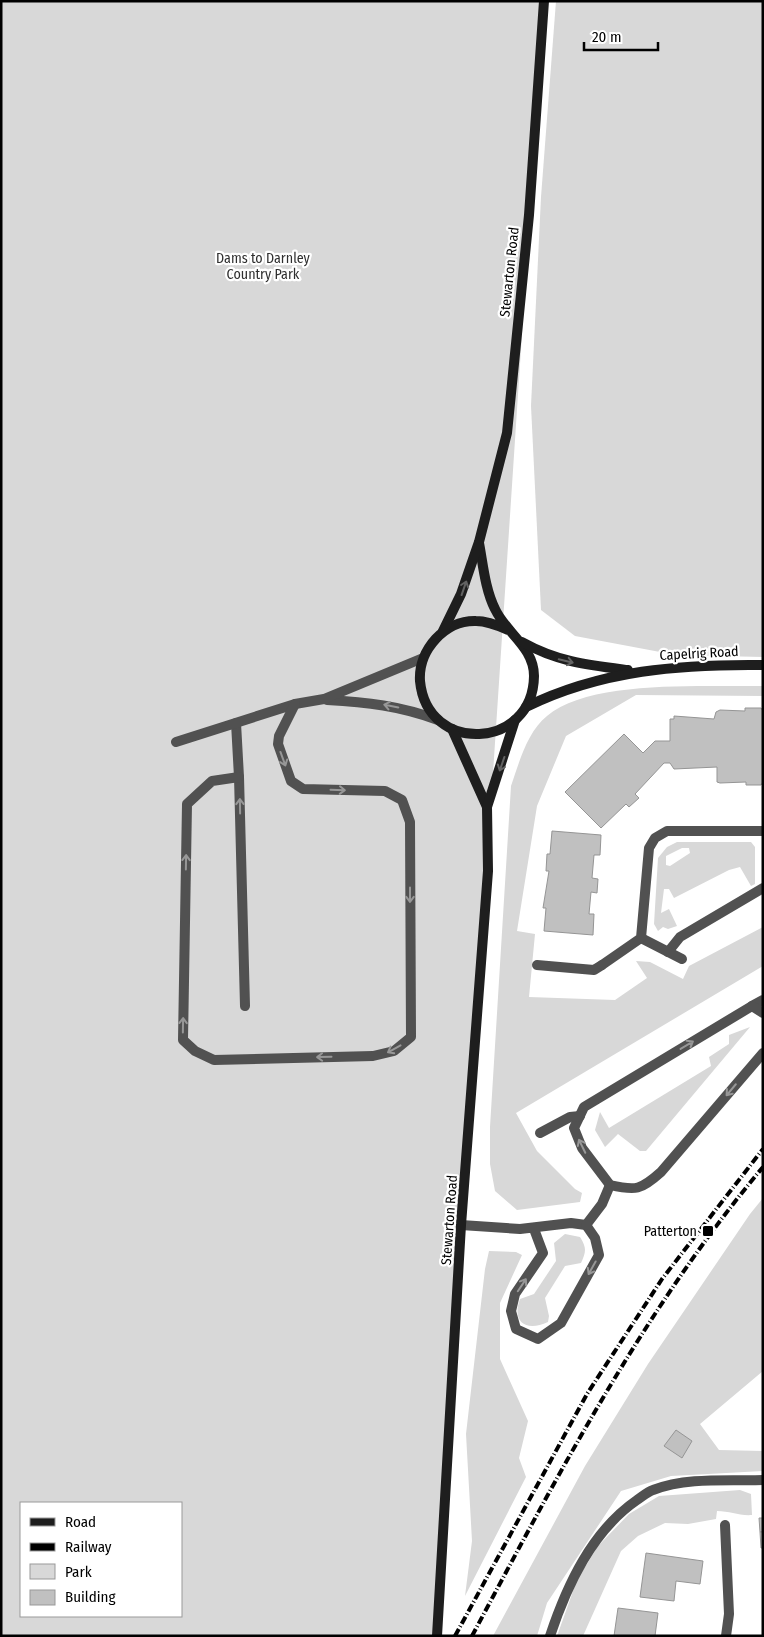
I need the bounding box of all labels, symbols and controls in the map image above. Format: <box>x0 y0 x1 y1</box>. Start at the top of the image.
scale bar <box>584 20 658 52</box>
text: 20 m <box>592 28 622 46</box>
street label: Stewarton Road <box>496 226 523 318</box>
park label: Dams to Darnley Country Park <box>216 250 311 283</box>
one-way arrow <box>459 580 469 596</box>
street label: Capelrig Road <box>659 643 739 664</box>
one-way arrow <box>557 657 573 666</box>
one-way arrow <box>384 701 400 710</box>
one-way arrow <box>279 750 288 766</box>
one-way arrow <box>496 755 506 771</box>
one-way arrow <box>329 785 345 795</box>
one-way arrow <box>235 799 245 815</box>
one-way arrow <box>181 854 191 870</box>
one-way arrow <box>405 886 415 903</box>
one-way arrow <box>179 1017 188 1033</box>
one-way arrow <box>679 1040 693 1050</box>
one-way arrow <box>387 1044 402 1054</box>
one-way arrow <box>316 1053 332 1062</box>
one-way arrow <box>726 1083 737 1096</box>
one-way arrow <box>577 1139 586 1154</box>
street label: Stewarton Road <box>438 1174 461 1266</box>
place label: Patterton <box>644 1223 697 1240</box>
marker: Patterton <box>701 1224 715 1238</box>
one-way arrow <box>586 1260 596 1275</box>
one-way arrow <box>516 1278 527 1292</box>
legend <box>20 1502 182 1617</box>
text: Road <box>65 1513 96 1531</box>
text: Railway <box>65 1538 112 1556</box>
text: Park <box>65 1563 92 1581</box>
text: Building <box>65 1588 116 1606</box>

